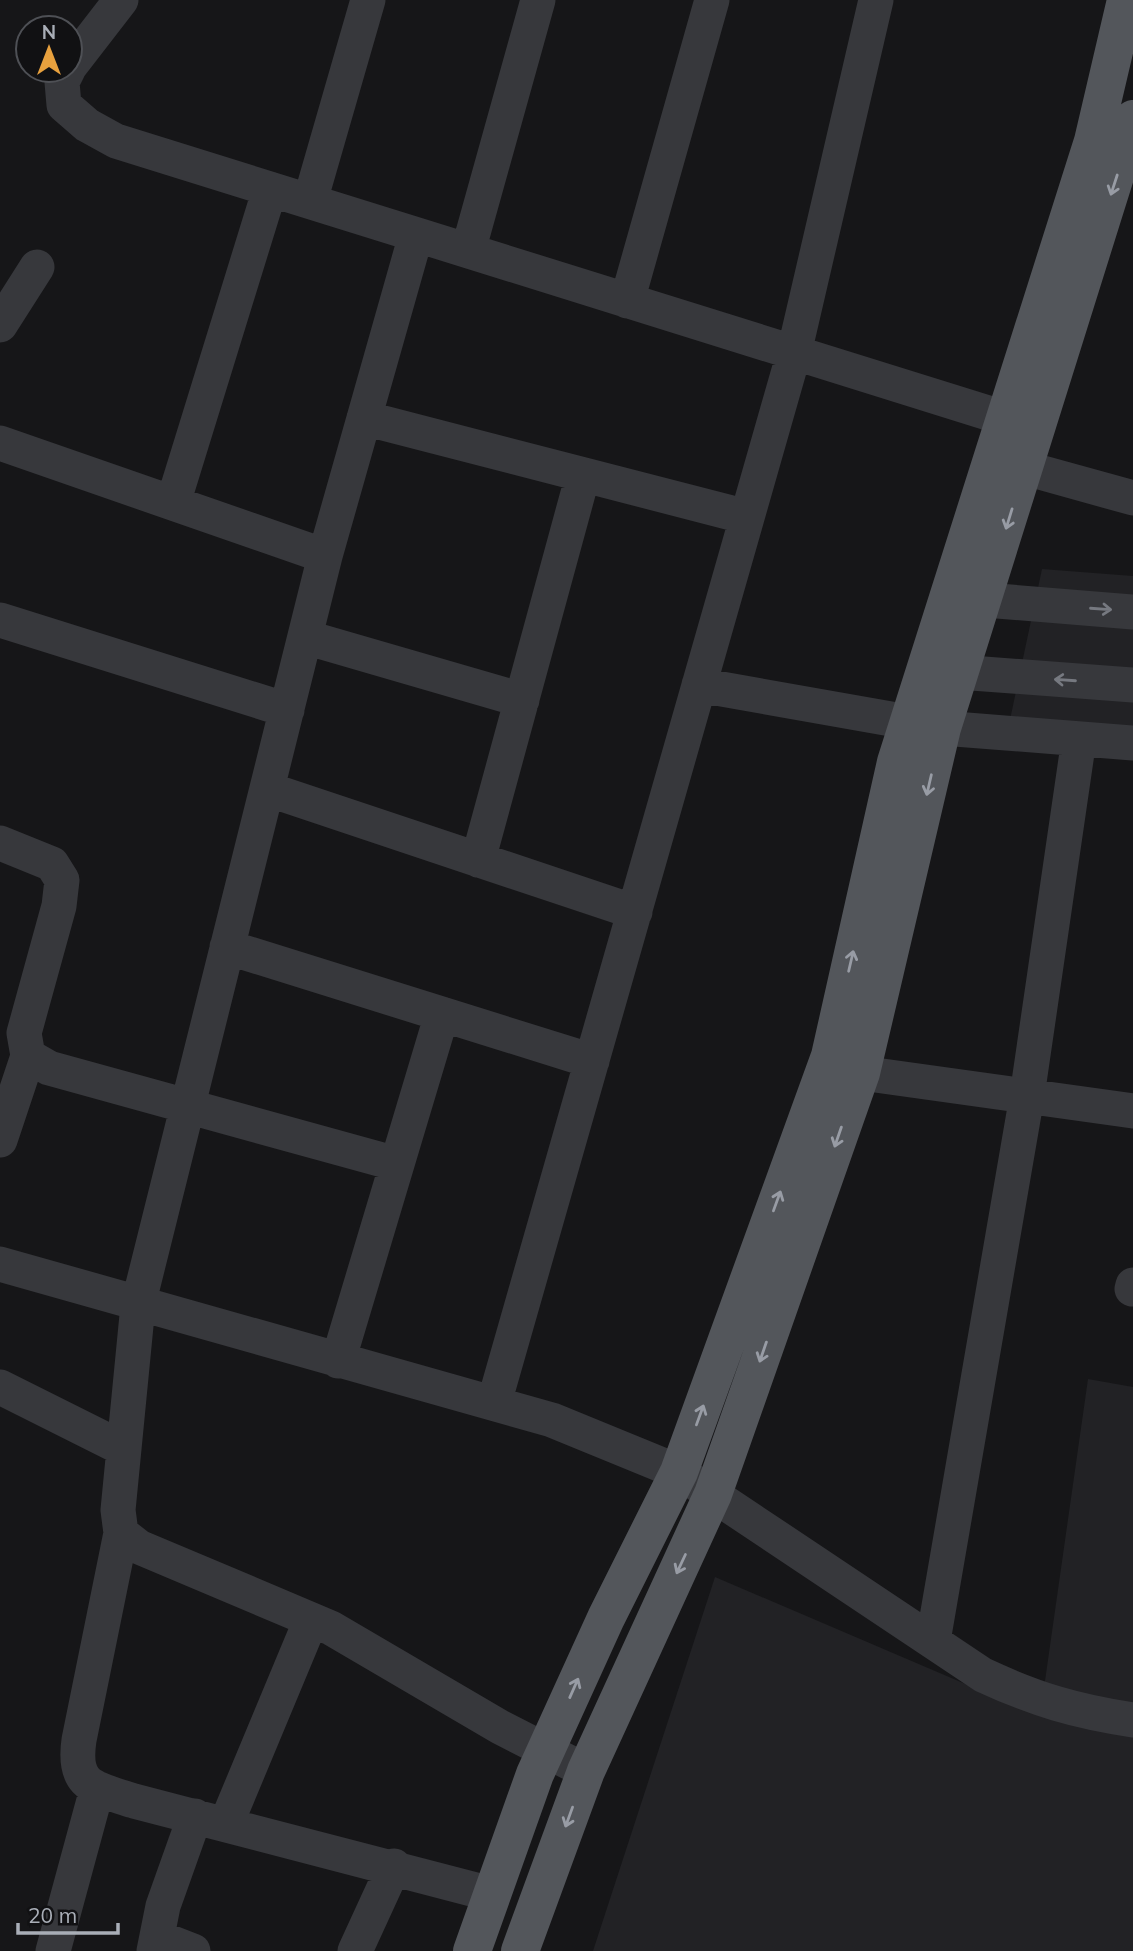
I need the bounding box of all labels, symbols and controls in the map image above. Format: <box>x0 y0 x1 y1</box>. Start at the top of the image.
north arrow <box>14 14 84 84</box>
text: N <box>42 20 56 44</box>
one-way arrow <box>1107 173 1120 195</box>
one-way arrow <box>1002 507 1015 529</box>
one-way arrow <box>1090 603 1112 616</box>
one-way arrow <box>1054 673 1077 686</box>
one-way arrow <box>922 773 936 796</box>
one-way arrow <box>845 950 858 973</box>
one-way arrow <box>831 1126 843 1148</box>
one-way arrow <box>772 1190 784 1212</box>
one-way arrow <box>756 1340 768 1362</box>
one-way arrow <box>694 1404 707 1426</box>
one-way arrow <box>673 1553 687 1574</box>
one-way arrow <box>568 1678 581 1699</box>
one-way arrow <box>562 1805 574 1827</box>
scale bar <box>18 1892 117 1936</box>
text: 20 m <box>28 1902 77 1928</box>

